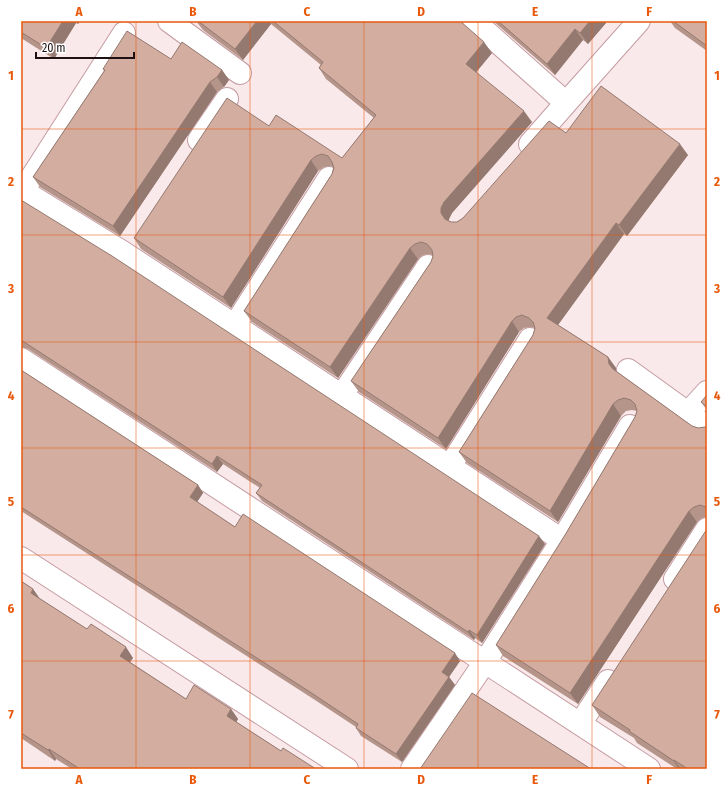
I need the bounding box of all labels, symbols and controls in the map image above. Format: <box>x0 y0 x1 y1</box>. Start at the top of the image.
text: A <box>74 4 83 19</box>
text: B <box>189 4 197 19</box>
text: C <box>304 4 311 19</box>
text: D <box>417 4 425 19</box>
text: E <box>532 4 538 19</box>
text: F <box>646 4 652 19</box>
scale bar <box>36 34 134 60</box>
text: 20 m <box>42 41 66 55</box>
text: 1 <box>8 68 14 83</box>
text: 1 <box>714 68 720 83</box>
text: 2 <box>7 174 14 189</box>
text: 2 <box>713 174 720 189</box>
text: 3 <box>7 281 14 296</box>
text: 3 <box>713 281 720 296</box>
text: 4 <box>8 388 15 403</box>
text: 4 <box>714 388 721 403</box>
text: 5 <box>8 494 14 509</box>
text: 5 <box>714 494 720 509</box>
text: 6 <box>8 601 15 616</box>
text: 6 <box>714 601 721 616</box>
text: 7 <box>8 707 14 722</box>
text: 7 <box>714 707 720 722</box>
text: A <box>74 772 83 787</box>
text: B <box>189 772 197 787</box>
text: C <box>304 772 311 787</box>
text: D <box>417 772 425 787</box>
text: E <box>532 772 538 787</box>
text: F <box>646 772 652 787</box>

